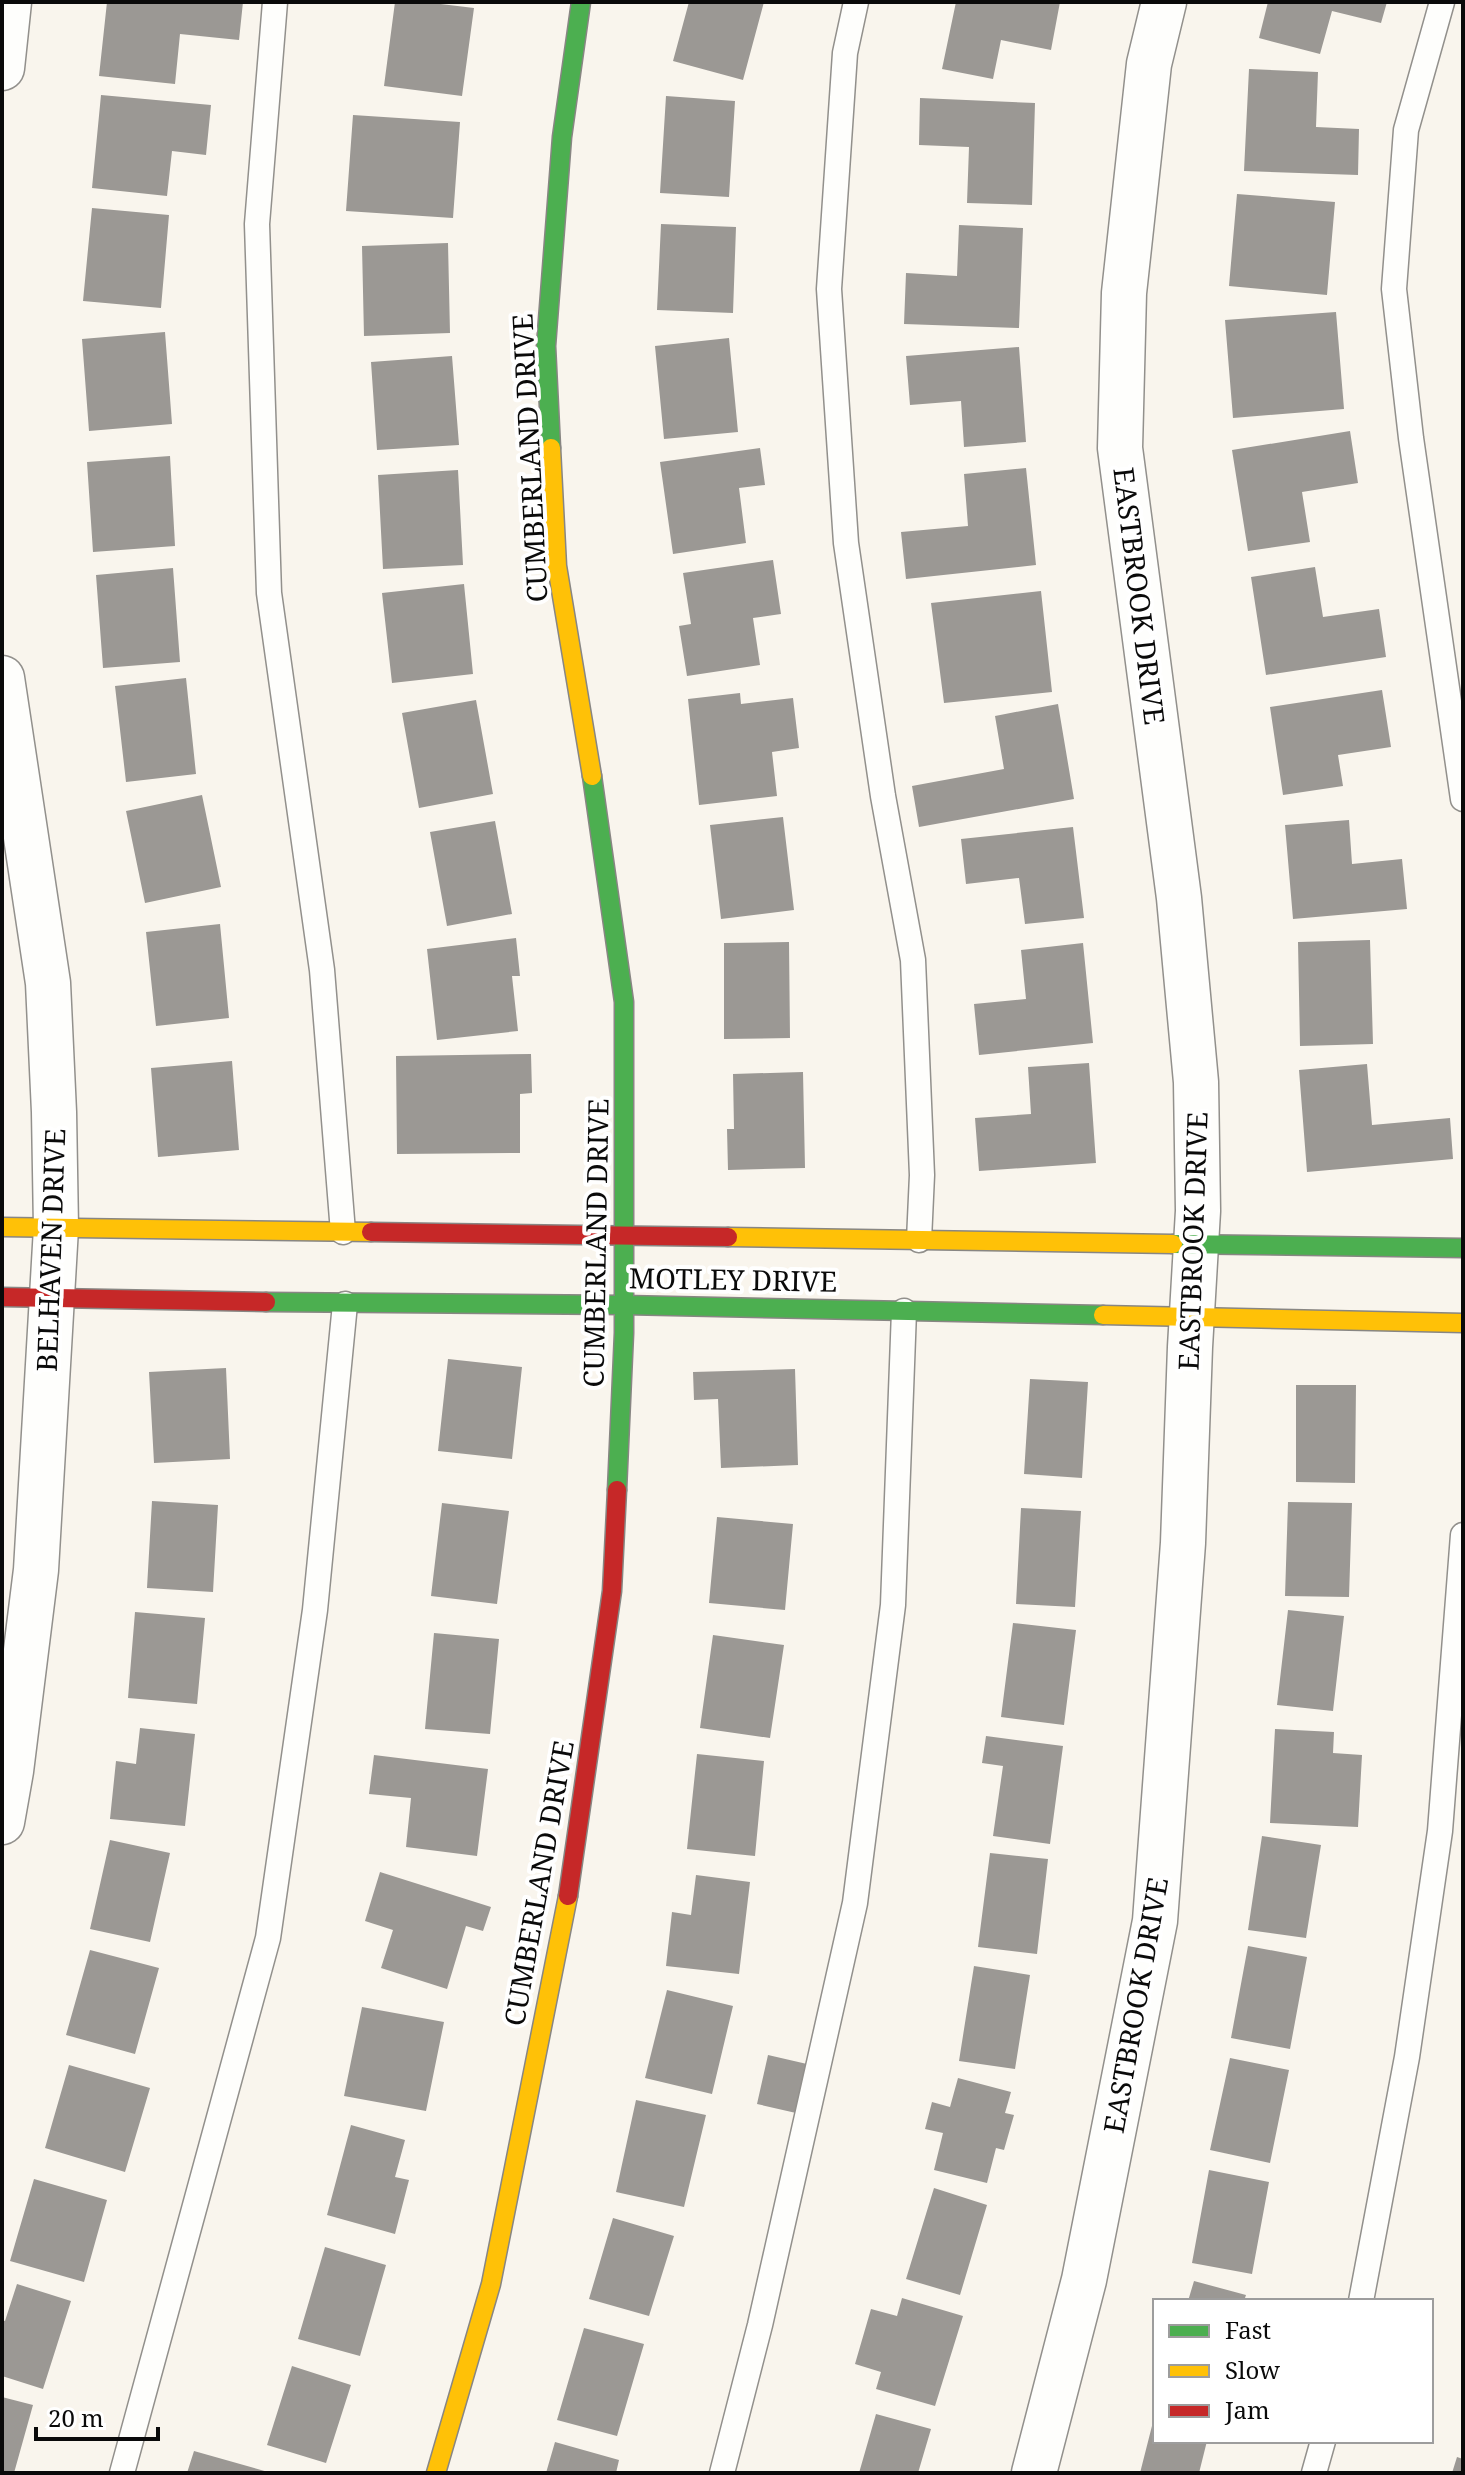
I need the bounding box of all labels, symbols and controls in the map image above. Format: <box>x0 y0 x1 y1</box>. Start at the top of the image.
street label: CUMBERLAND DRIVE <box>502 313 556 603</box>
street label: EASTBROOK DRIVE <box>1105 465 1175 727</box>
street label: CUMBERLAND DRIVE <box>573 1098 617 1388</box>
street label: EASTBROOK DRIVE <box>1168 1111 1216 1371</box>
street label: BELHAVEN DRIVE <box>27 1128 73 1372</box>
street label: MOTLEY DRIVE <box>629 1258 837 1300</box>
street label: CUMBERLAND DRIVE <box>494 1737 582 2029</box>
street label: EASTBROOK DRIVE <box>1094 1874 1176 2136</box>
legend <box>1153 2299 1433 2443</box>
text: Fast <box>1225 2313 1271 2346</box>
text: Slow <box>1225 2353 1280 2386</box>
scale bar <box>36 2391 158 2441</box>
text: Jam <box>1224 2393 1270 2426</box>
text: 20 m <box>48 2401 104 2434</box>

